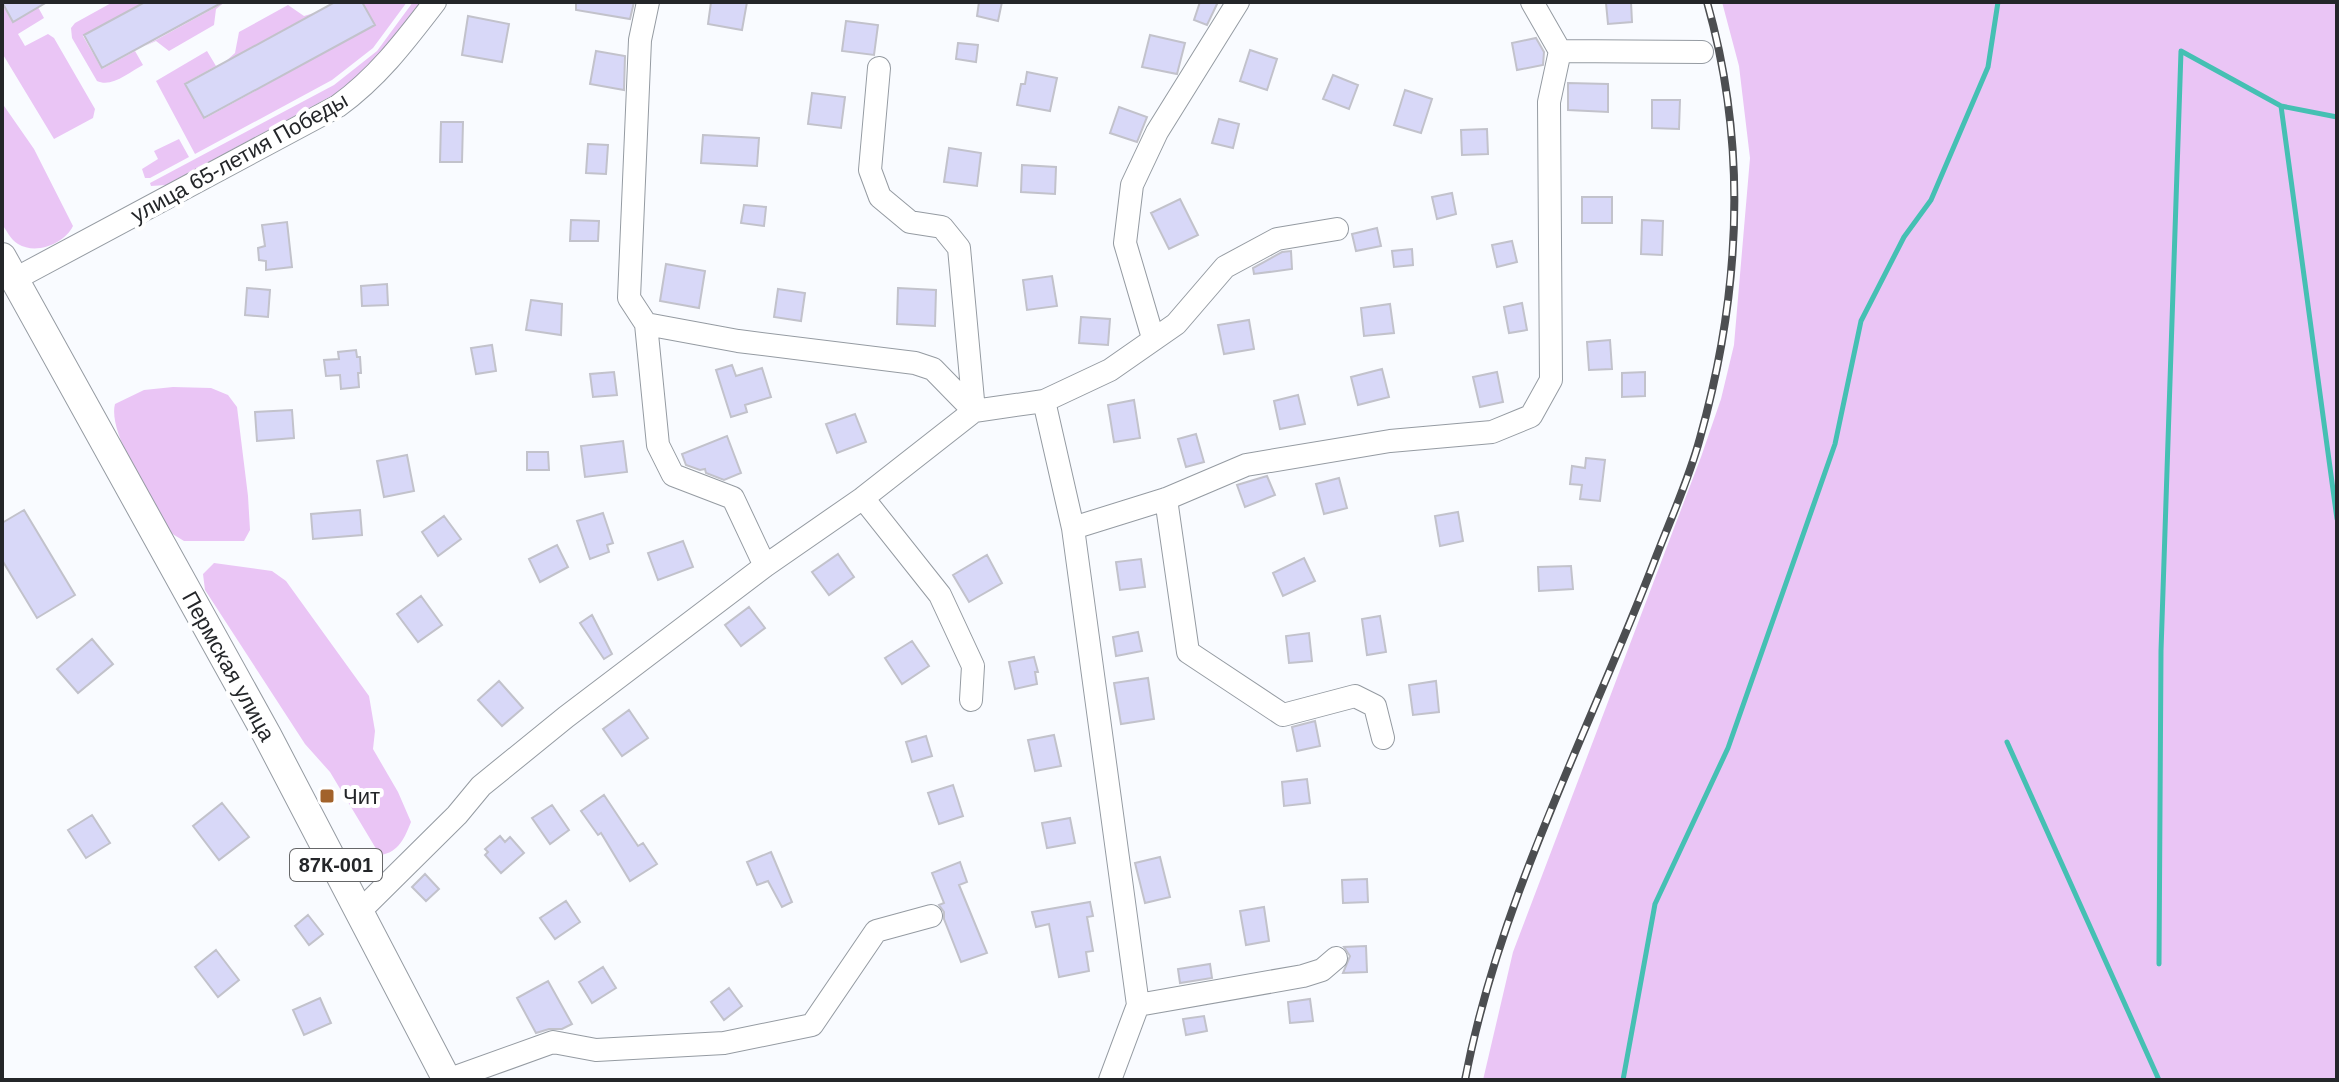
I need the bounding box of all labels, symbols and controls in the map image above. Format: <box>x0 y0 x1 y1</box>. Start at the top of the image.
street label: улица 65-летия Победы <box>127 87 352 228</box>
street label: Пермская улица <box>177 587 280 746</box>
place label: Чит <box>343 784 380 809</box>
marker: Чит <box>318 787 336 805</box>
road number: 87К-001 <box>290 849 382 881</box>

